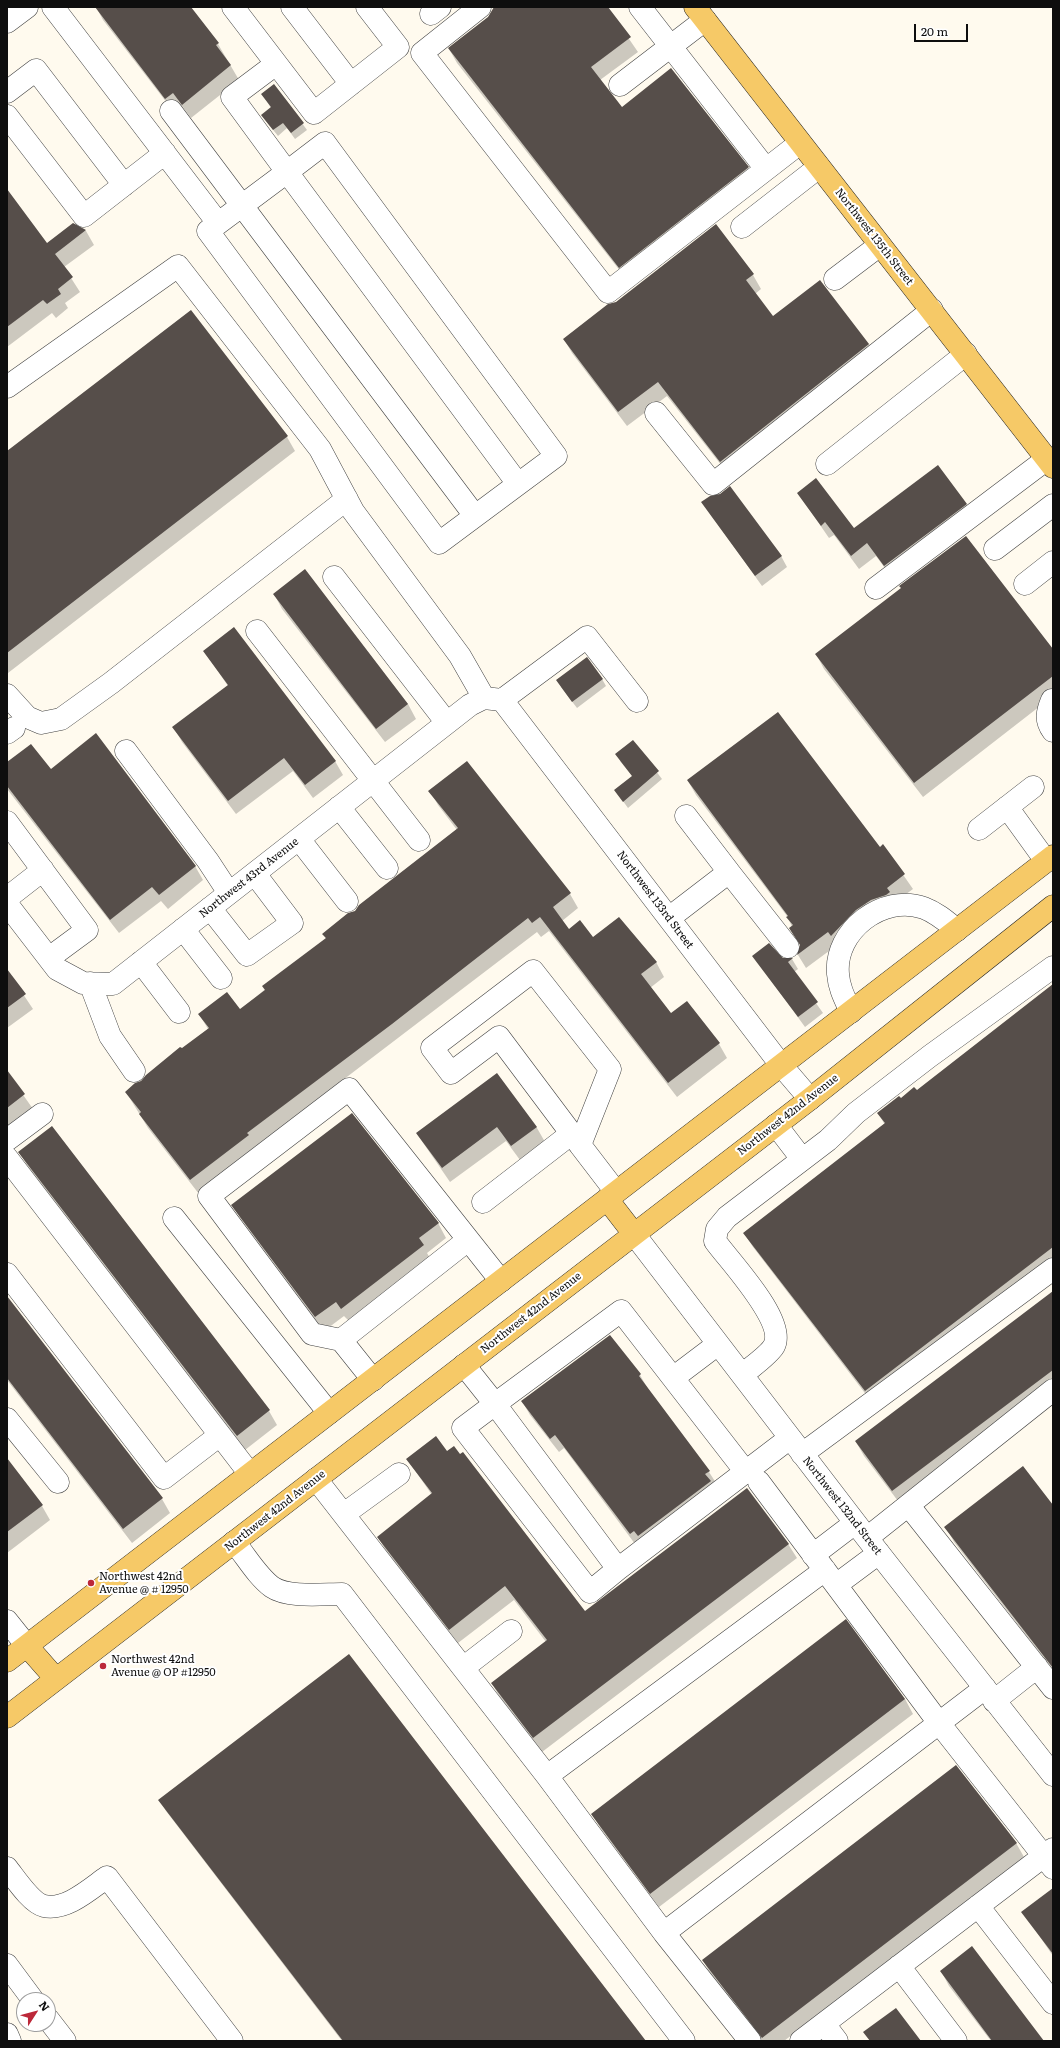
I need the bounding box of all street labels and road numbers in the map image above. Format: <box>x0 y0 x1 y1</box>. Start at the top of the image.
street label: Northwest 135th Street <box>832 186 916 288</box>
street label: Northwest 43rd Avenue <box>197 835 301 921</box>
street label: Northwest 133rd Street <box>614 848 696 952</box>
street label: Northwest 42nd Avenue <box>735 1072 841 1158</box>
street label: Northwest 42nd Avenue <box>478 1270 584 1356</box>
street label: Northwest 132nd Street <box>800 1454 884 1558</box>
street label: Northwest 42nd Avenue <box>222 1468 328 1554</box>

